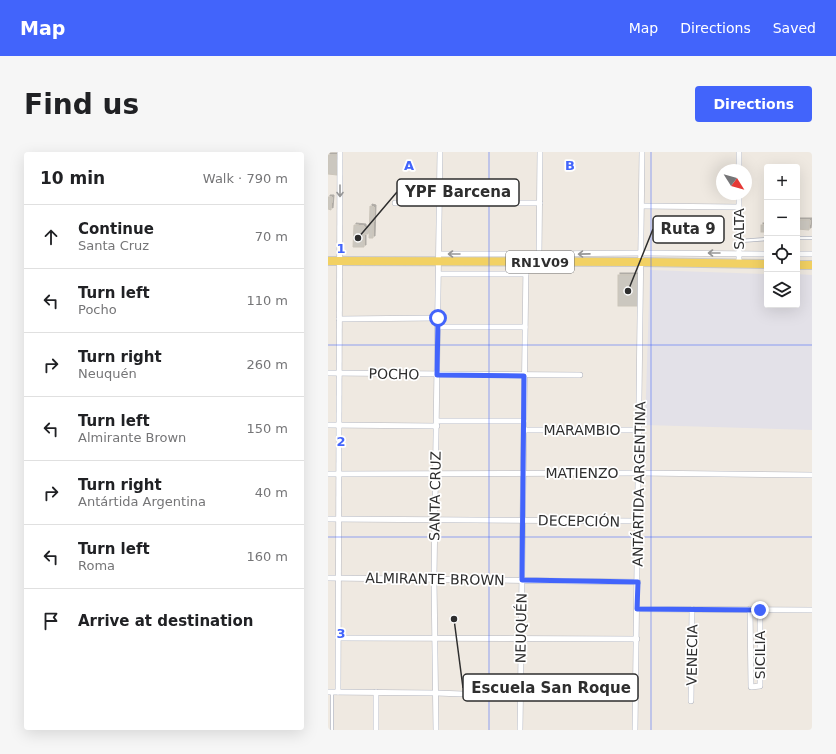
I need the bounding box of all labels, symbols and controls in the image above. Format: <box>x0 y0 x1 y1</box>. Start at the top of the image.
text: Map <box>20 17 65 39</box>
text: Map <box>629 20 658 36</box>
text: Directions <box>680 20 751 36</box>
text: Saved <box>773 20 816 36</box>
button: Directions <box>695 86 812 122</box>
text: Find us <box>24 88 139 121</box>
text: A <box>404 158 414 173</box>
text: B <box>565 158 575 173</box>
north arrow <box>716 164 752 200</box>
map controls <box>764 164 800 308</box>
button: + <box>764 164 800 200</box>
text: 10 min <box>40 168 105 188</box>
text: Walk · 790 m <box>203 171 288 186</box>
callout: YPF Barcena <box>397 179 519 206</box>
text: YPF Barcena <box>404 183 511 201</box>
one-way arrow <box>336 184 344 197</box>
button: − <box>764 200 800 236</box>
street label: SALTA <box>731 208 747 250</box>
callout: Ruta 9 <box>653 216 724 243</box>
text: Continue <box>78 220 154 238</box>
text: Ruta 9 <box>660 220 716 238</box>
icon: ahead <box>40 226 62 248</box>
text: 70 m <box>255 229 288 244</box>
button: locate <box>764 236 800 272</box>
text: Santa Cruz <box>78 238 149 253</box>
text: 1 <box>336 241 346 256</box>
one-way arrow <box>708 249 721 257</box>
one-way arrow <box>448 250 461 258</box>
one-way arrow <box>578 250 591 258</box>
road number: RN1V09 <box>506 251 574 273</box>
button: layers <box>764 272 800 308</box>
text: Turn left <box>78 284 150 302</box>
icon: left <box>40 290 62 312</box>
text: 110 m <box>246 293 288 308</box>
text: Pocho <box>78 302 117 317</box>
route start <box>429 309 447 327</box>
text: Turn right <box>78 348 162 366</box>
icon: right <box>40 354 62 376</box>
text: 260 m <box>246 357 288 372</box>
text: Neuquén <box>78 366 137 381</box>
street label: POCHO <box>368 366 420 382</box>
street label: ANTÁRTIDA ARGENTINA <box>630 401 648 567</box>
text: Turn left <box>78 412 150 430</box>
icon: left <box>40 418 62 440</box>
text: 150 m <box>246 421 288 436</box>
street label: MARAMBIO <box>543 422 621 438</box>
text: Almirante Brown <box>78 430 186 445</box>
text: 2 <box>336 434 346 449</box>
street label: SANTA CRUZ <box>426 451 444 541</box>
street label: MATIENZO <box>545 465 619 481</box>
text: Turn right <box>78 476 162 494</box>
icon: right <box>40 482 62 504</box>
text: 40 m <box>255 485 288 500</box>
text: Antártida Argentina <box>78 494 206 509</box>
street label: DECEPCIÓN <box>538 511 620 530</box>
text: Turn left <box>78 540 150 558</box>
icon: left <box>40 546 62 568</box>
text: 160 m <box>246 549 288 564</box>
text: Roma <box>78 558 115 573</box>
street label: ALMIRANTE BROWN <box>365 570 505 588</box>
street label: NEUQUÉN <box>512 593 530 663</box>
route end <box>751 601 769 619</box>
icon: arrive <box>40 610 62 632</box>
text: Arrive at destination <box>78 612 253 630</box>
street label: VENECIA <box>683 624 701 686</box>
text: 3 <box>336 626 346 641</box>
street label: SICILIA <box>752 630 768 679</box>
callout: Escuela San Roque <box>463 674 638 701</box>
text: Escuela San Roque <box>471 679 631 697</box>

